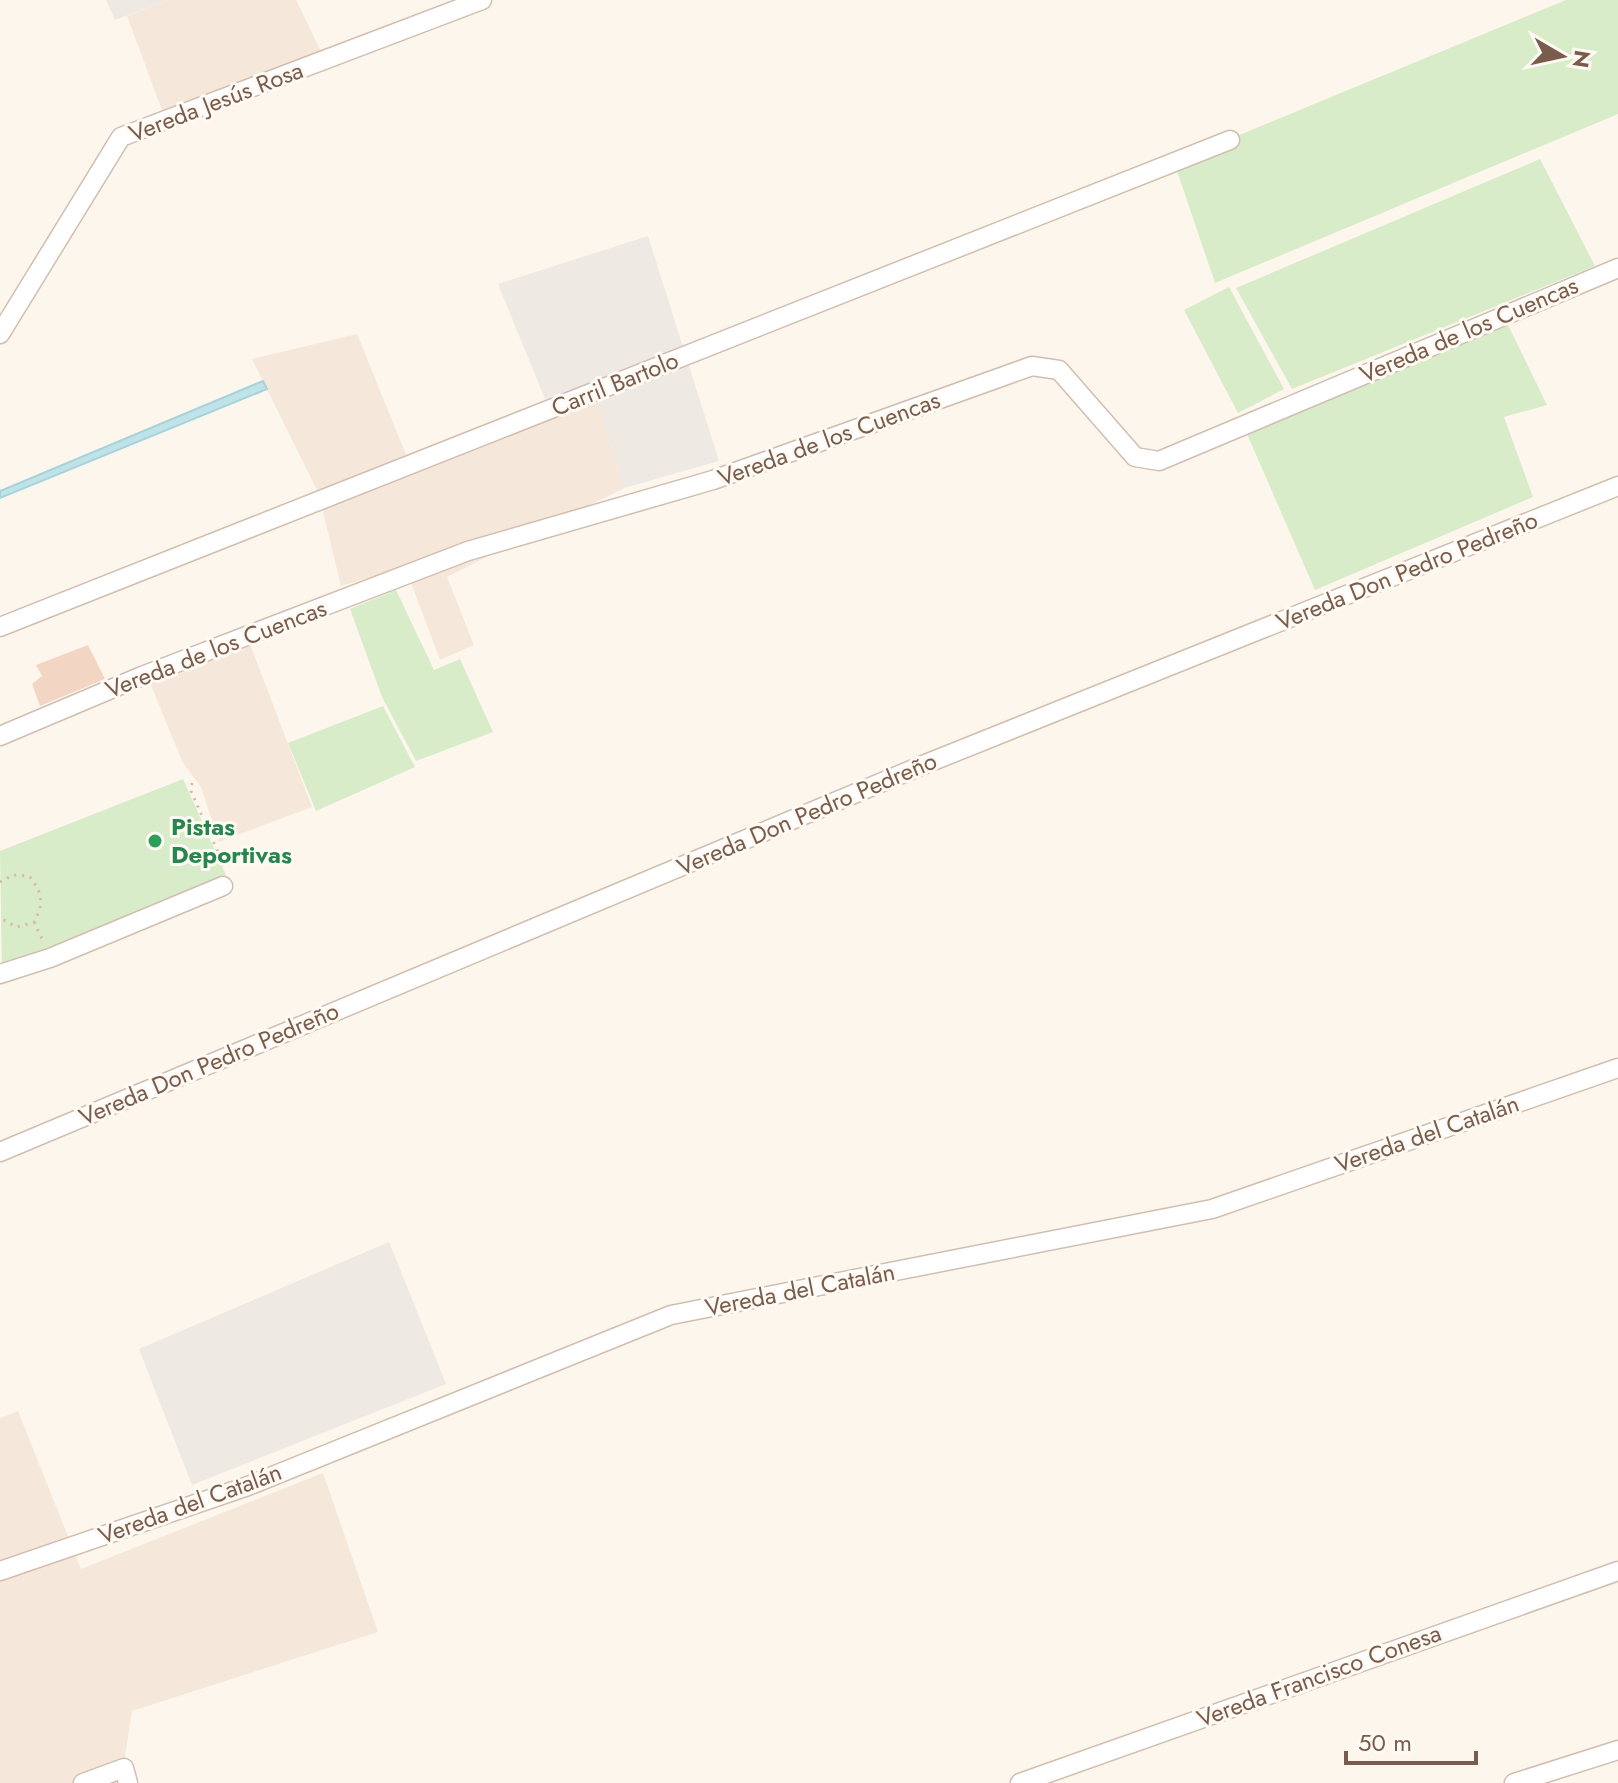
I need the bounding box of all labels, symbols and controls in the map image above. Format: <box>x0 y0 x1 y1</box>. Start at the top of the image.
north arrow <box>1522 16 1602 96</box>
text: N <box>1565 48 1599 70</box>
street label: Vereda Jesús Rosa <box>124 52 308 151</box>
street label: Vereda de los Cuencas <box>1354 268 1584 391</box>
street label: Carril Bartolo <box>546 342 684 425</box>
street label: Vereda de los Cuencas <box>713 382 945 495</box>
street label: Vereda Don Pedro Pedreño <box>1271 502 1543 639</box>
street label: Vereda de los Cuencas <box>100 590 331 707</box>
street label: Vereda Don Pedro Pedreño <box>671 743 942 884</box>
place label: Pistas Deportivas <box>171 809 292 872</box>
marker: Pistas Deportivas <box>146 832 164 850</box>
street label: Vereda Don Pedro Pedreño <box>73 993 344 1134</box>
street label: Vereda del Catalán <box>1330 1086 1524 1181</box>
street label: Vereda del Catalán <box>702 1254 898 1325</box>
street label: Vereda del Catalán <box>93 1454 286 1553</box>
street label: Vereda Francisco Conesa <box>1192 1615 1446 1736</box>
scale bar <box>1346 1715 1476 1765</box>
text: 50 m <box>1358 1725 1412 1760</box>

